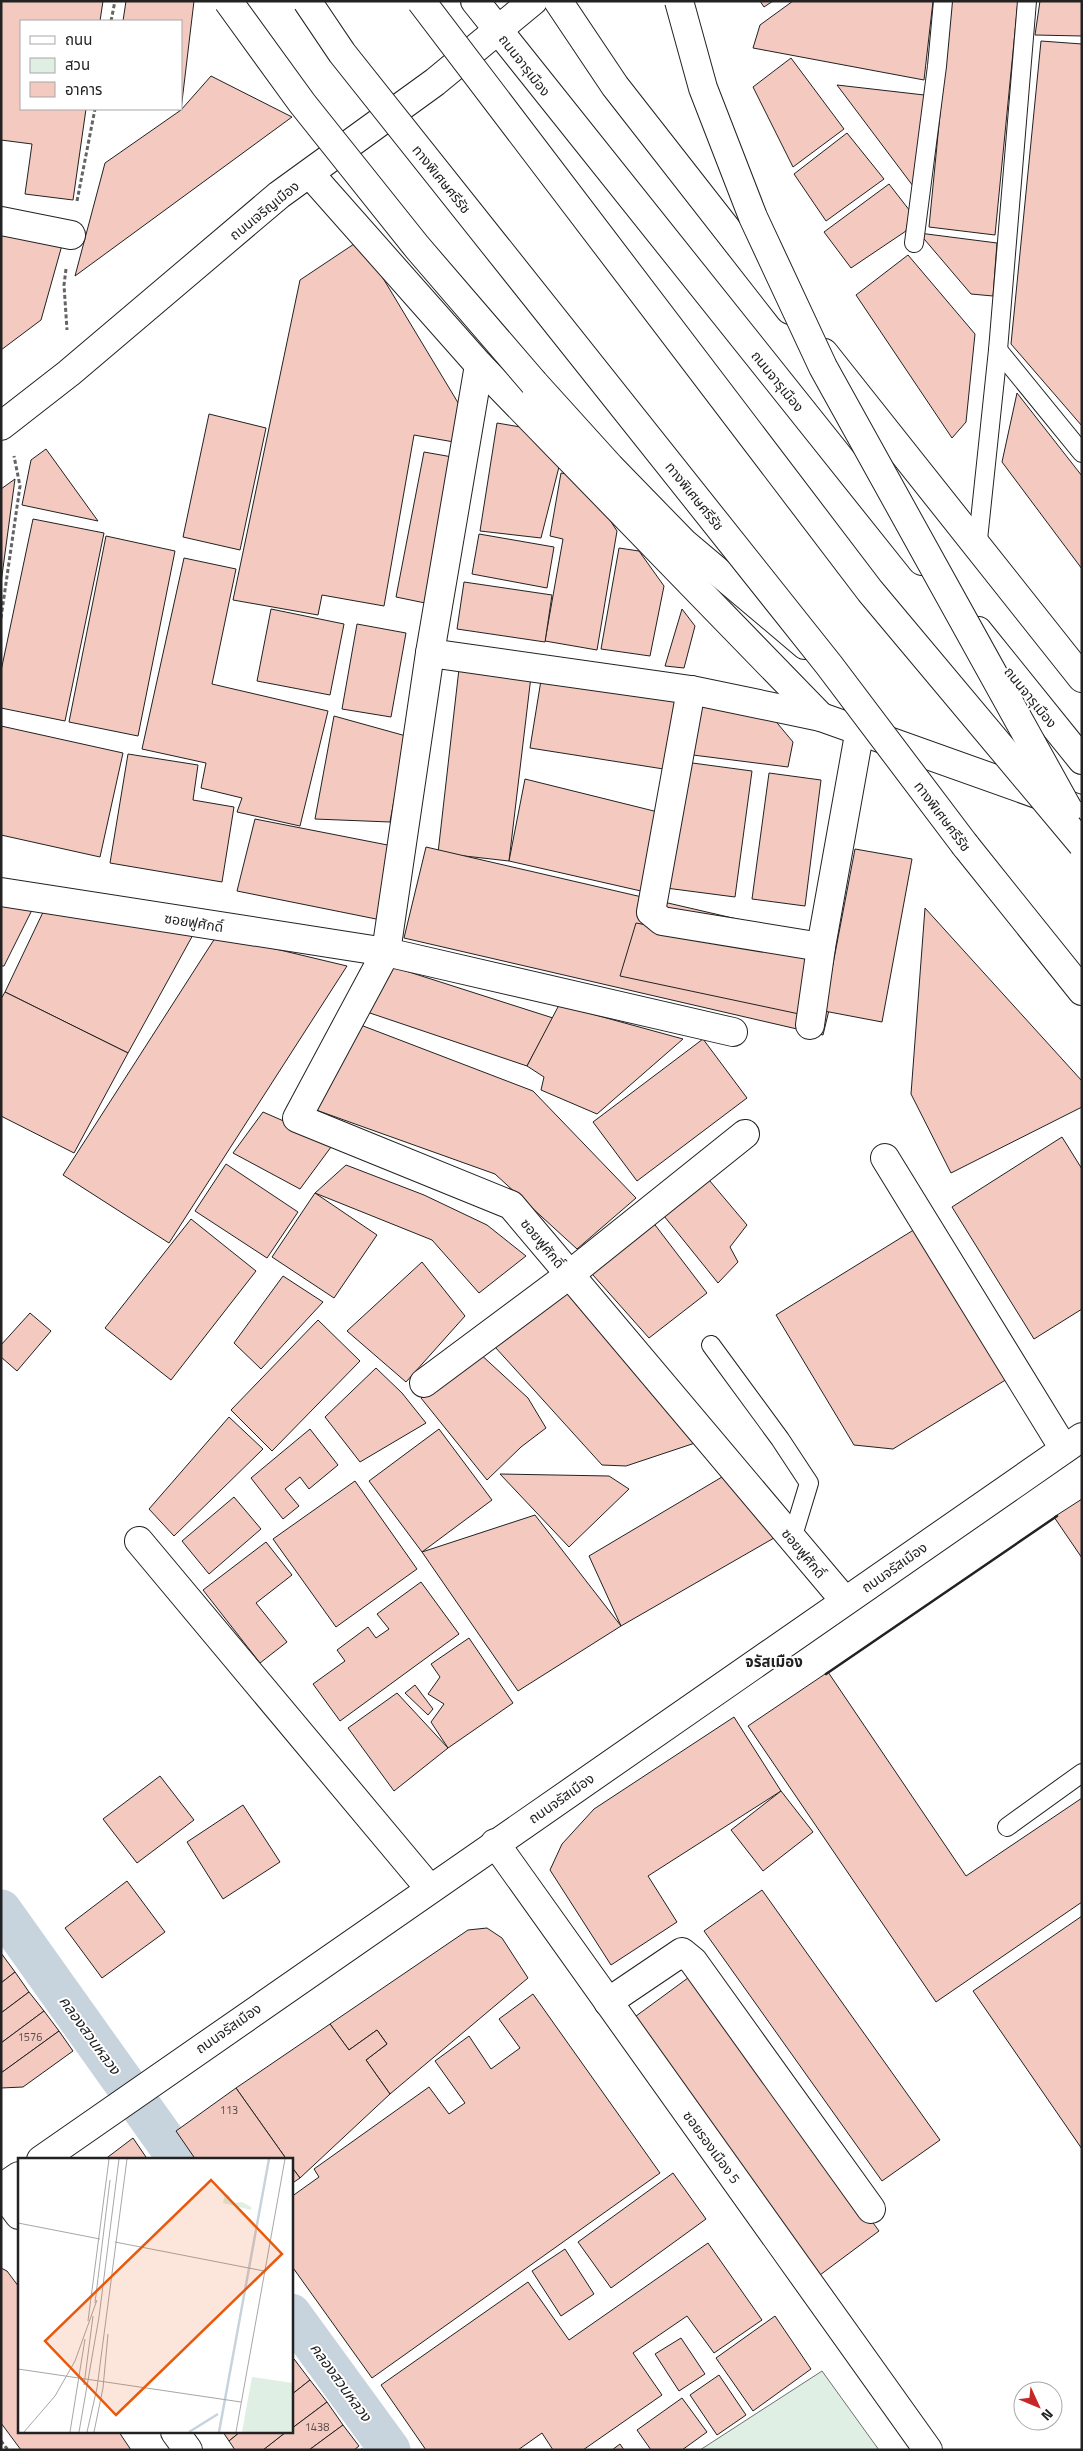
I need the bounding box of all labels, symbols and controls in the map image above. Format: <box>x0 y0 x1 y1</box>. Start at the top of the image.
legend <box>20 20 182 110</box>
text: ถนน <box>65 28 92 51</box>
street label: ถนนจารุเมือง <box>494 29 556 101</box>
text: สวน <box>65 53 90 76</box>
text: อาคาร <box>65 78 102 101</box>
street label: ทางพิเศษศรีรัช <box>408 140 476 218</box>
street label: ถนนเจริญเมือง <box>225 175 303 245</box>
street label: ถนนจารุเมือง <box>747 346 809 416</box>
street label: ทางพิเศษศรีรัช <box>661 457 729 535</box>
street label: ถนนจารุเมือง <box>1000 662 1062 732</box>
street label: ทางพิเศษศรีรัช <box>910 776 976 856</box>
street label: ซอยฟูศักดิ์ <box>163 907 225 937</box>
street label: ซอยฟูศักดิ์ <box>516 1213 570 1273</box>
street label: ซอยฟูศักดิ์ <box>777 1523 831 1583</box>
street label: ถนนจรัสเมือง <box>857 1537 931 1597</box>
district label: จรัสเมือง <box>745 1650 803 1673</box>
street label: ถนนจรัสเมือง <box>524 1768 598 1828</box>
water label: คลองสวนหลวง <box>54 1991 127 2080</box>
street label: ถนนจรัสเมือง <box>191 1998 265 2058</box>
house number: 1576 <box>18 2029 42 2045</box>
house number: 113 <box>220 2102 238 2118</box>
street label: ซอยรองเมือง 5 <box>678 2106 746 2188</box>
inset map <box>18 2158 292 2434</box>
water label: คลองสวนหลวง <box>305 2338 378 2427</box>
north arrow <box>1013 2381 1063 2431</box>
text: N <box>1037 2405 1059 2426</box>
house number: 1438 <box>305 2419 329 2435</box>

